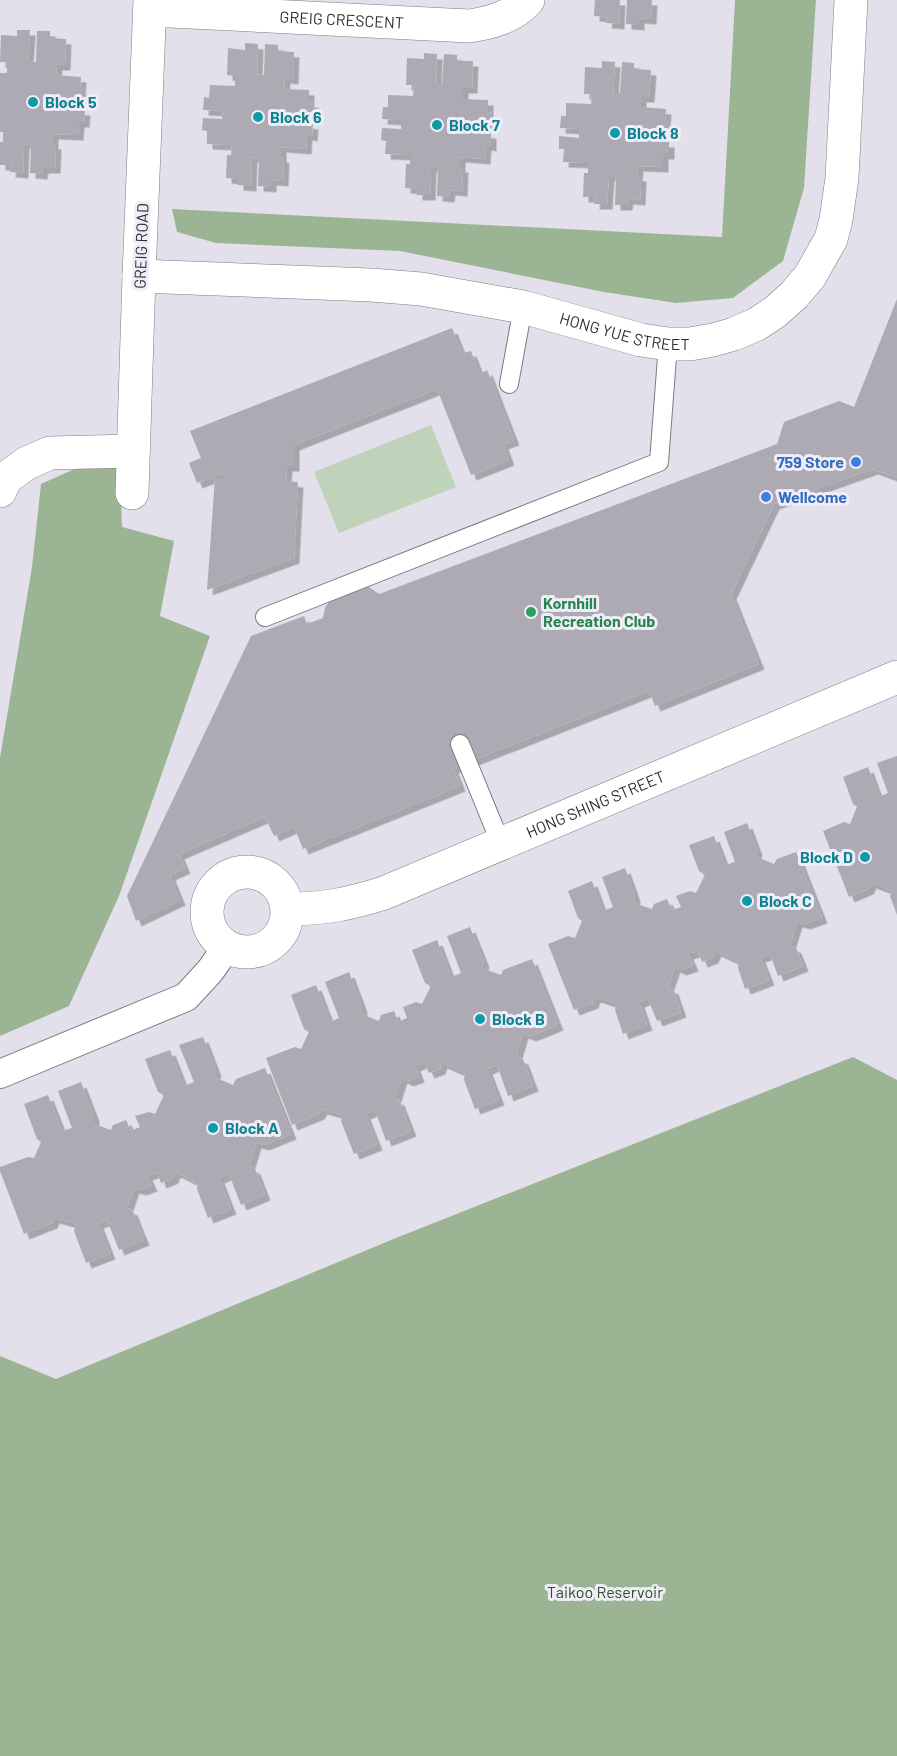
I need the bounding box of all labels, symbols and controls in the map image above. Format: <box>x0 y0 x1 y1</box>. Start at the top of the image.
street label: GREIG CRESCENT <box>279 7 404 32</box>
place label: Block 5 <box>45 92 97 111</box>
marker: Block 5 <box>26 95 40 109</box>
place label: Block 6 <box>270 107 322 126</box>
marker: Block 6 <box>251 110 265 124</box>
place label: Block 7 <box>449 115 500 134</box>
marker: Block 7 <box>430 118 444 132</box>
place label: Block 8 <box>627 123 679 142</box>
marker: Block 8 <box>608 126 622 140</box>
street label: GREIG ROAD <box>130 203 151 289</box>
street label: HONG YUE STREET <box>558 308 690 353</box>
place label: 759 Store <box>777 452 844 471</box>
marker: 759 Store <box>849 455 863 469</box>
place label: Wellcome <box>778 487 847 506</box>
marker: Wellcome <box>759 490 773 504</box>
place label: Kornhill Recreation Club <box>543 593 655 630</box>
marker: Kornhill Recreation Club <box>524 605 538 619</box>
street label: HONG SHING STREET <box>523 766 667 841</box>
place label: Block D <box>800 847 853 866</box>
marker: Block D <box>858 850 872 864</box>
place label: Block C <box>759 891 812 910</box>
marker: Block C <box>740 894 754 908</box>
place label: Block B <box>492 1009 545 1028</box>
marker: Block B <box>473 1012 487 1026</box>
place label: Block A <box>225 1118 279 1137</box>
marker: Block A <box>206 1121 220 1135</box>
park label: Taikoo Reservoir <box>547 1582 663 1601</box>

